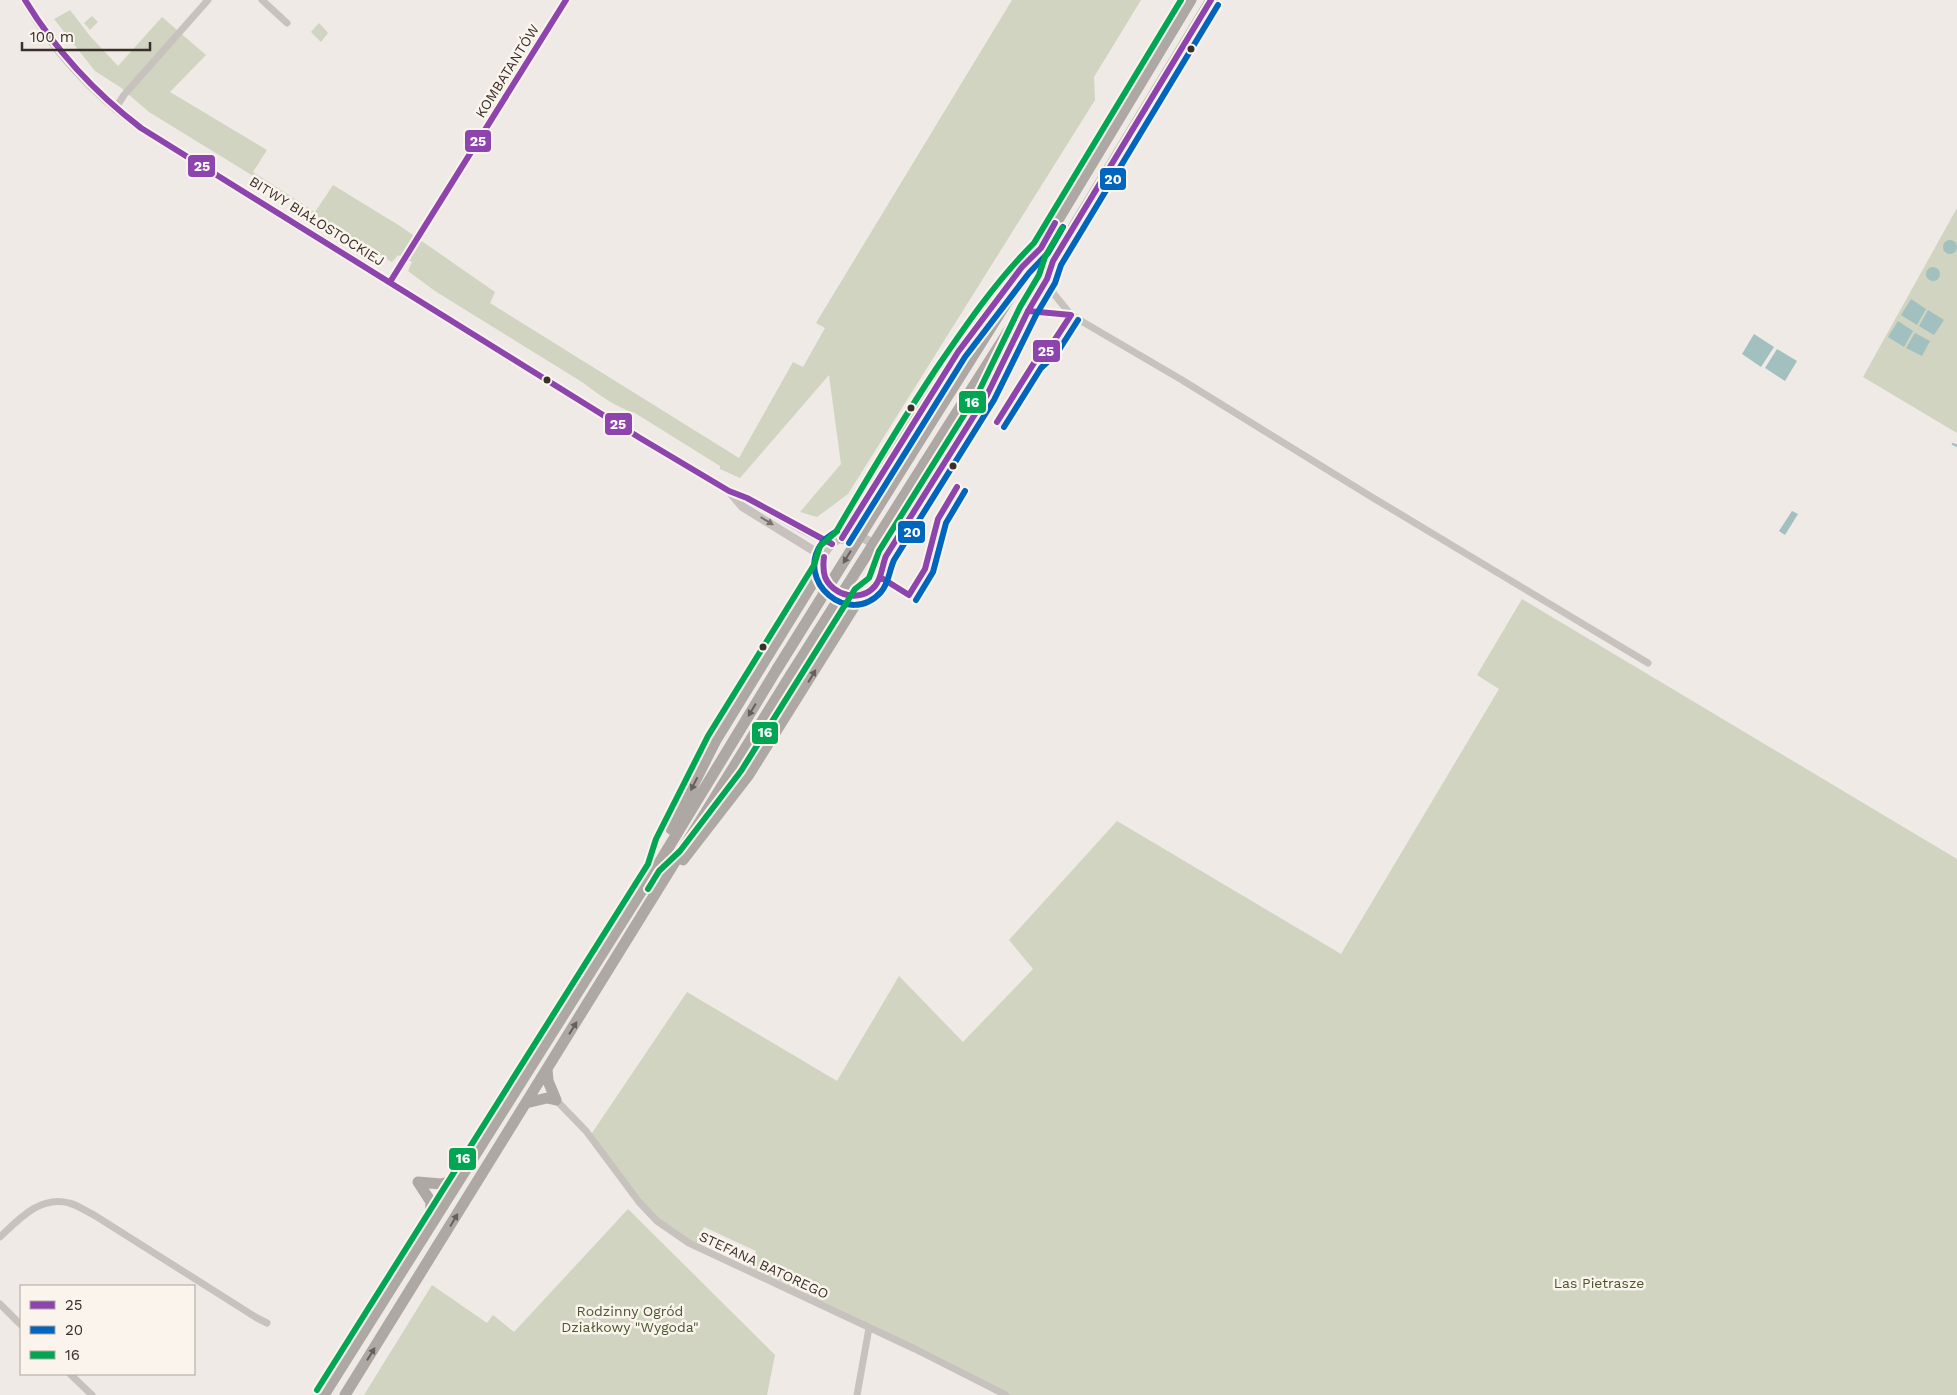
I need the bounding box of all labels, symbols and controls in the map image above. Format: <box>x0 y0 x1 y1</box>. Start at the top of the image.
scale bar <box>22 20 150 52</box>
street label: KOMBATANTÓW <box>472 21 542 121</box>
text: 100 m <box>30 28 74 46</box>
unlabelled marker <box>1186 44 1196 54</box>
line badge: 25 <box>464 129 492 153</box>
text: 25 <box>470 133 486 149</box>
line badge: 25 <box>187 154 216 178</box>
text: 25 <box>194 158 210 174</box>
line badge: 20 <box>1099 167 1127 191</box>
text: 20 <box>1104 171 1122 187</box>
street label: BITWY BIAŁOSTOCKIEJ <box>247 173 387 269</box>
line badge: 25 <box>1032 339 1061 363</box>
text: 25 <box>1038 343 1054 359</box>
unlabelled marker <box>542 375 552 385</box>
line badge: 16 <box>958 390 987 414</box>
text: 16 <box>965 394 980 410</box>
unlabelled marker <box>906 403 916 413</box>
line badge: 25 <box>604 412 633 436</box>
text: 25 <box>610 416 626 432</box>
unlabelled marker <box>948 461 958 471</box>
one-way arrow <box>761 517 774 526</box>
line badge: 20 <box>897 520 926 544</box>
text: 20 <box>903 524 921 540</box>
one-way arrow <box>843 550 852 563</box>
unlabelled marker <box>758 642 768 652</box>
one-way arrow <box>807 670 817 683</box>
one-way arrow <box>747 704 756 717</box>
line badge: 16 <box>751 721 779 745</box>
text: 16 <box>758 724 773 740</box>
one-way arrow <box>690 777 698 791</box>
one-way arrow <box>568 1022 578 1035</box>
line badge: 16 <box>448 1147 477 1171</box>
text: 16 <box>456 1150 471 1166</box>
one-way arrow <box>449 1214 458 1227</box>
street label: STEFANA BATOREGO <box>697 1228 831 1302</box>
park label: Las Pietrasze <box>1554 1275 1644 1291</box>
legend <box>20 1285 195 1375</box>
text: 25 <box>65 1296 82 1314</box>
park label: Rodzinny Ogród Działkowy "Wygoda" <box>561 1303 699 1335</box>
text: 20 <box>65 1321 83 1339</box>
text: 16 <box>65 1346 80 1364</box>
one-way arrow <box>366 1347 375 1360</box>

